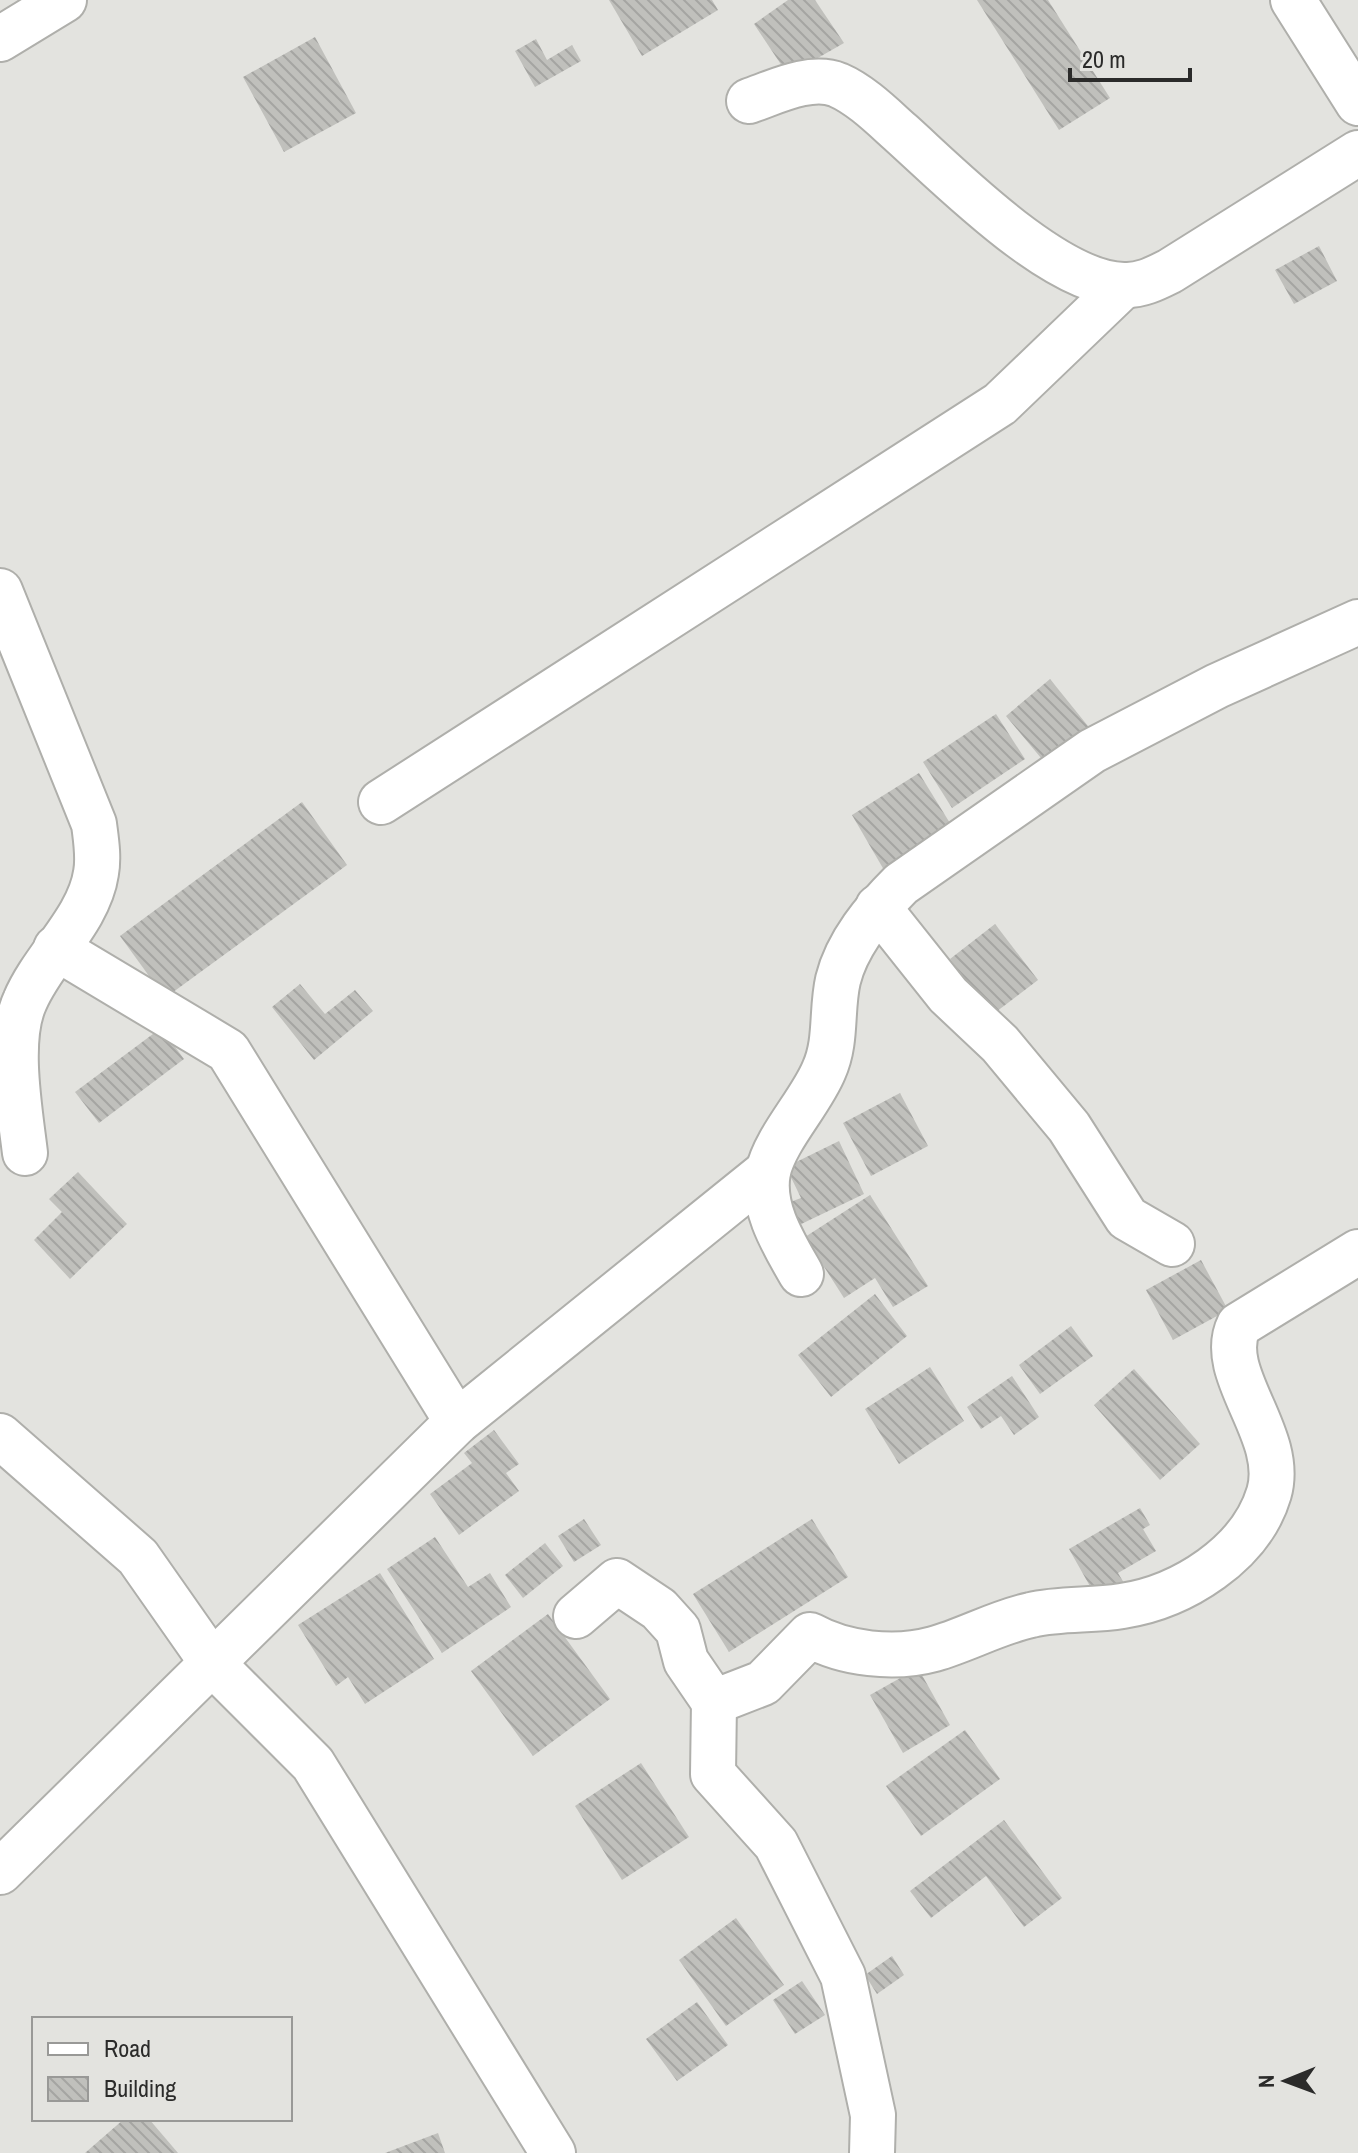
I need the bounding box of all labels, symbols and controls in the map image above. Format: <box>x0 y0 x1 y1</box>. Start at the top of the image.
scale bar <box>1070 32 1190 82</box>
text: 20 m <box>1082 43 1126 75</box>
legend <box>32 2017 292 2121</box>
text: Road <box>104 2032 151 2064</box>
north arrow <box>1246 2041 1326 2121</box>
text: Building <box>104 2072 176 2104</box>
text: N <box>1251 2075 1281 2088</box>

